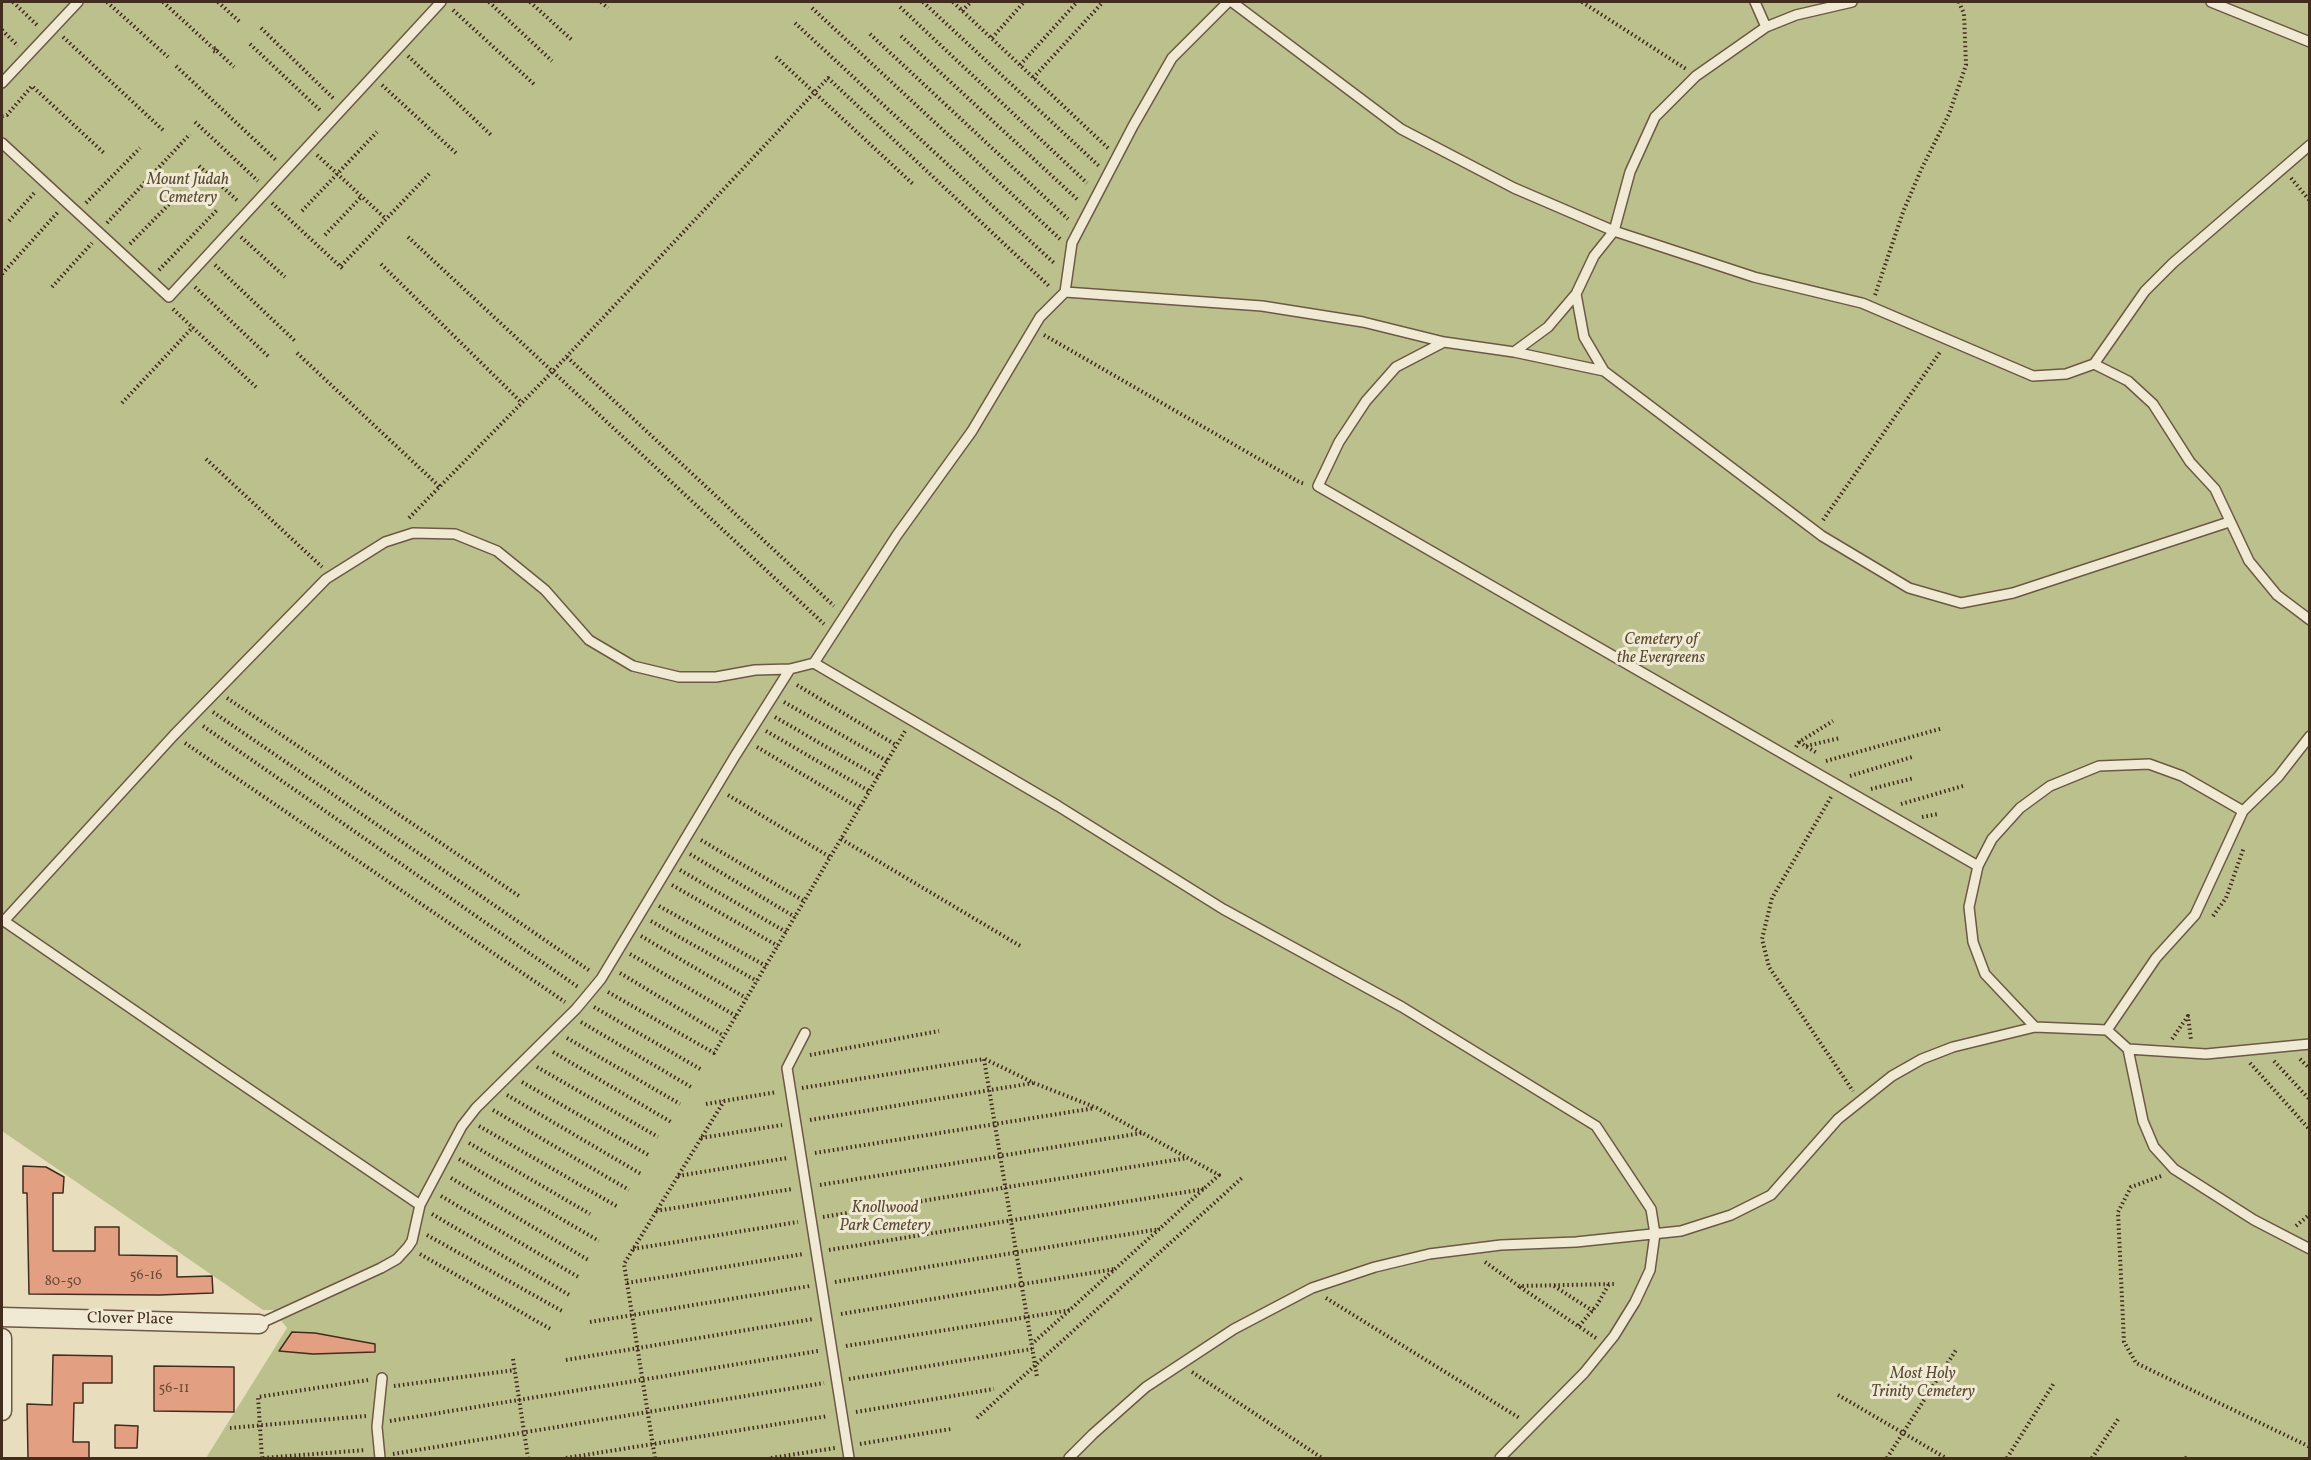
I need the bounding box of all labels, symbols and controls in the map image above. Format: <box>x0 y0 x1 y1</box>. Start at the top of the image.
park label: Mount Judah Cemetery <box>147 171 229 209</box>
park label: Cemetery of the Evergreens <box>1617 631 1705 669</box>
park label: Knollwood Park Cemetery <box>839 1199 931 1237</box>
house number: 56-16 <box>130 1268 162 1284</box>
house number: 80-50 <box>45 1274 81 1290</box>
street label: Clover Place <box>87 1310 173 1330</box>
park label: Most Holy Trinity Cemetery <box>1871 1365 1975 1403</box>
house number: 56-11 <box>159 1381 189 1397</box>

